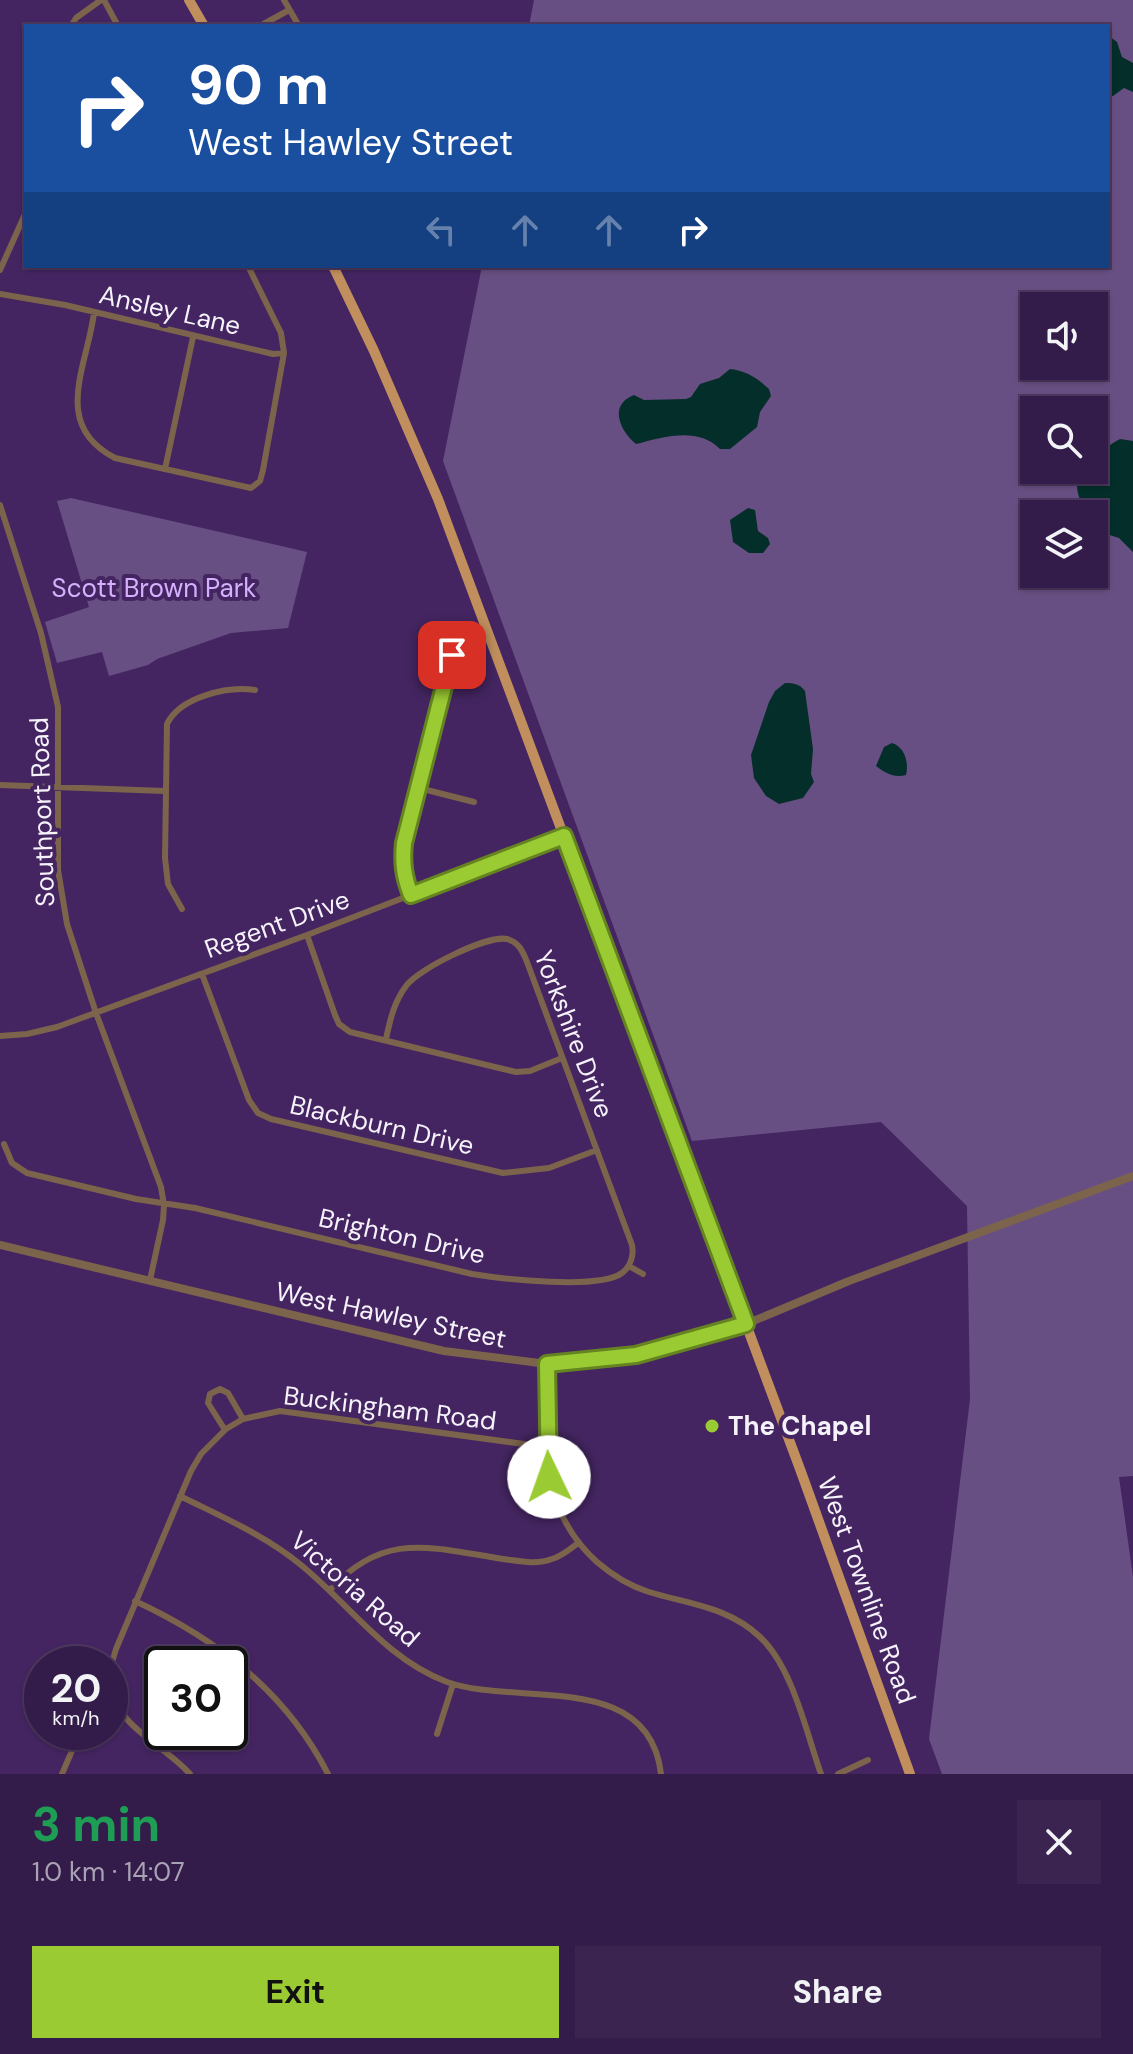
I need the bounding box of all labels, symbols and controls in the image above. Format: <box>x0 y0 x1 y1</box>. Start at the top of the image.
text: 90 m <box>188 48 329 121</box>
icon: right <box>56 56 160 160</box>
text: West Hawley Street <box>188 119 513 166</box>
icon: left <box>419 208 463 252</box>
icon: ahead <box>503 208 547 252</box>
icon: ahead <box>587 208 631 252</box>
icon: right <box>671 208 715 252</box>
street label: Ansley Lane <box>96 277 244 343</box>
map controls <box>1020 292 1108 588</box>
button: sound <box>1020 292 1108 380</box>
button: search <box>1020 396 1108 484</box>
button: layers <box>1020 500 1108 588</box>
park label: Scott Brown Park <box>52 571 256 605</box>
pin <box>418 621 486 689</box>
icon: arrive <box>430 633 474 677</box>
street label: Southport Road <box>22 717 62 907</box>
street label: Regent Drive <box>200 882 354 966</box>
street label: Yorkshire Drive <box>526 945 622 1123</box>
street label: Blackburn Drive <box>287 1087 477 1163</box>
street label: Brighton Drive <box>316 1200 488 1272</box>
street label: West Hawley Street <box>273 1274 509 1356</box>
street label: Buckingham Road <box>282 1378 498 1438</box>
place label: The Chapel <box>728 1409 871 1443</box>
marker: The Chapel <box>703 1417 721 1435</box>
position arrow <box>507 1435 591 1519</box>
street label: West Townline Road <box>810 1472 924 1708</box>
street label: Victoria Road <box>283 1523 427 1655</box>
speed limit sign: 30 <box>144 1646 248 1750</box>
text: 20 <box>50 1662 102 1714</box>
text: km/h <box>52 1705 100 1731</box>
text: 3 min <box>32 1793 160 1856</box>
button: close <box>1017 1800 1101 1884</box>
text: 1.0 km · 14:07 <box>32 1855 185 1889</box>
button: Exit <box>32 1946 559 2038</box>
button: Share <box>575 1946 1101 2038</box>

